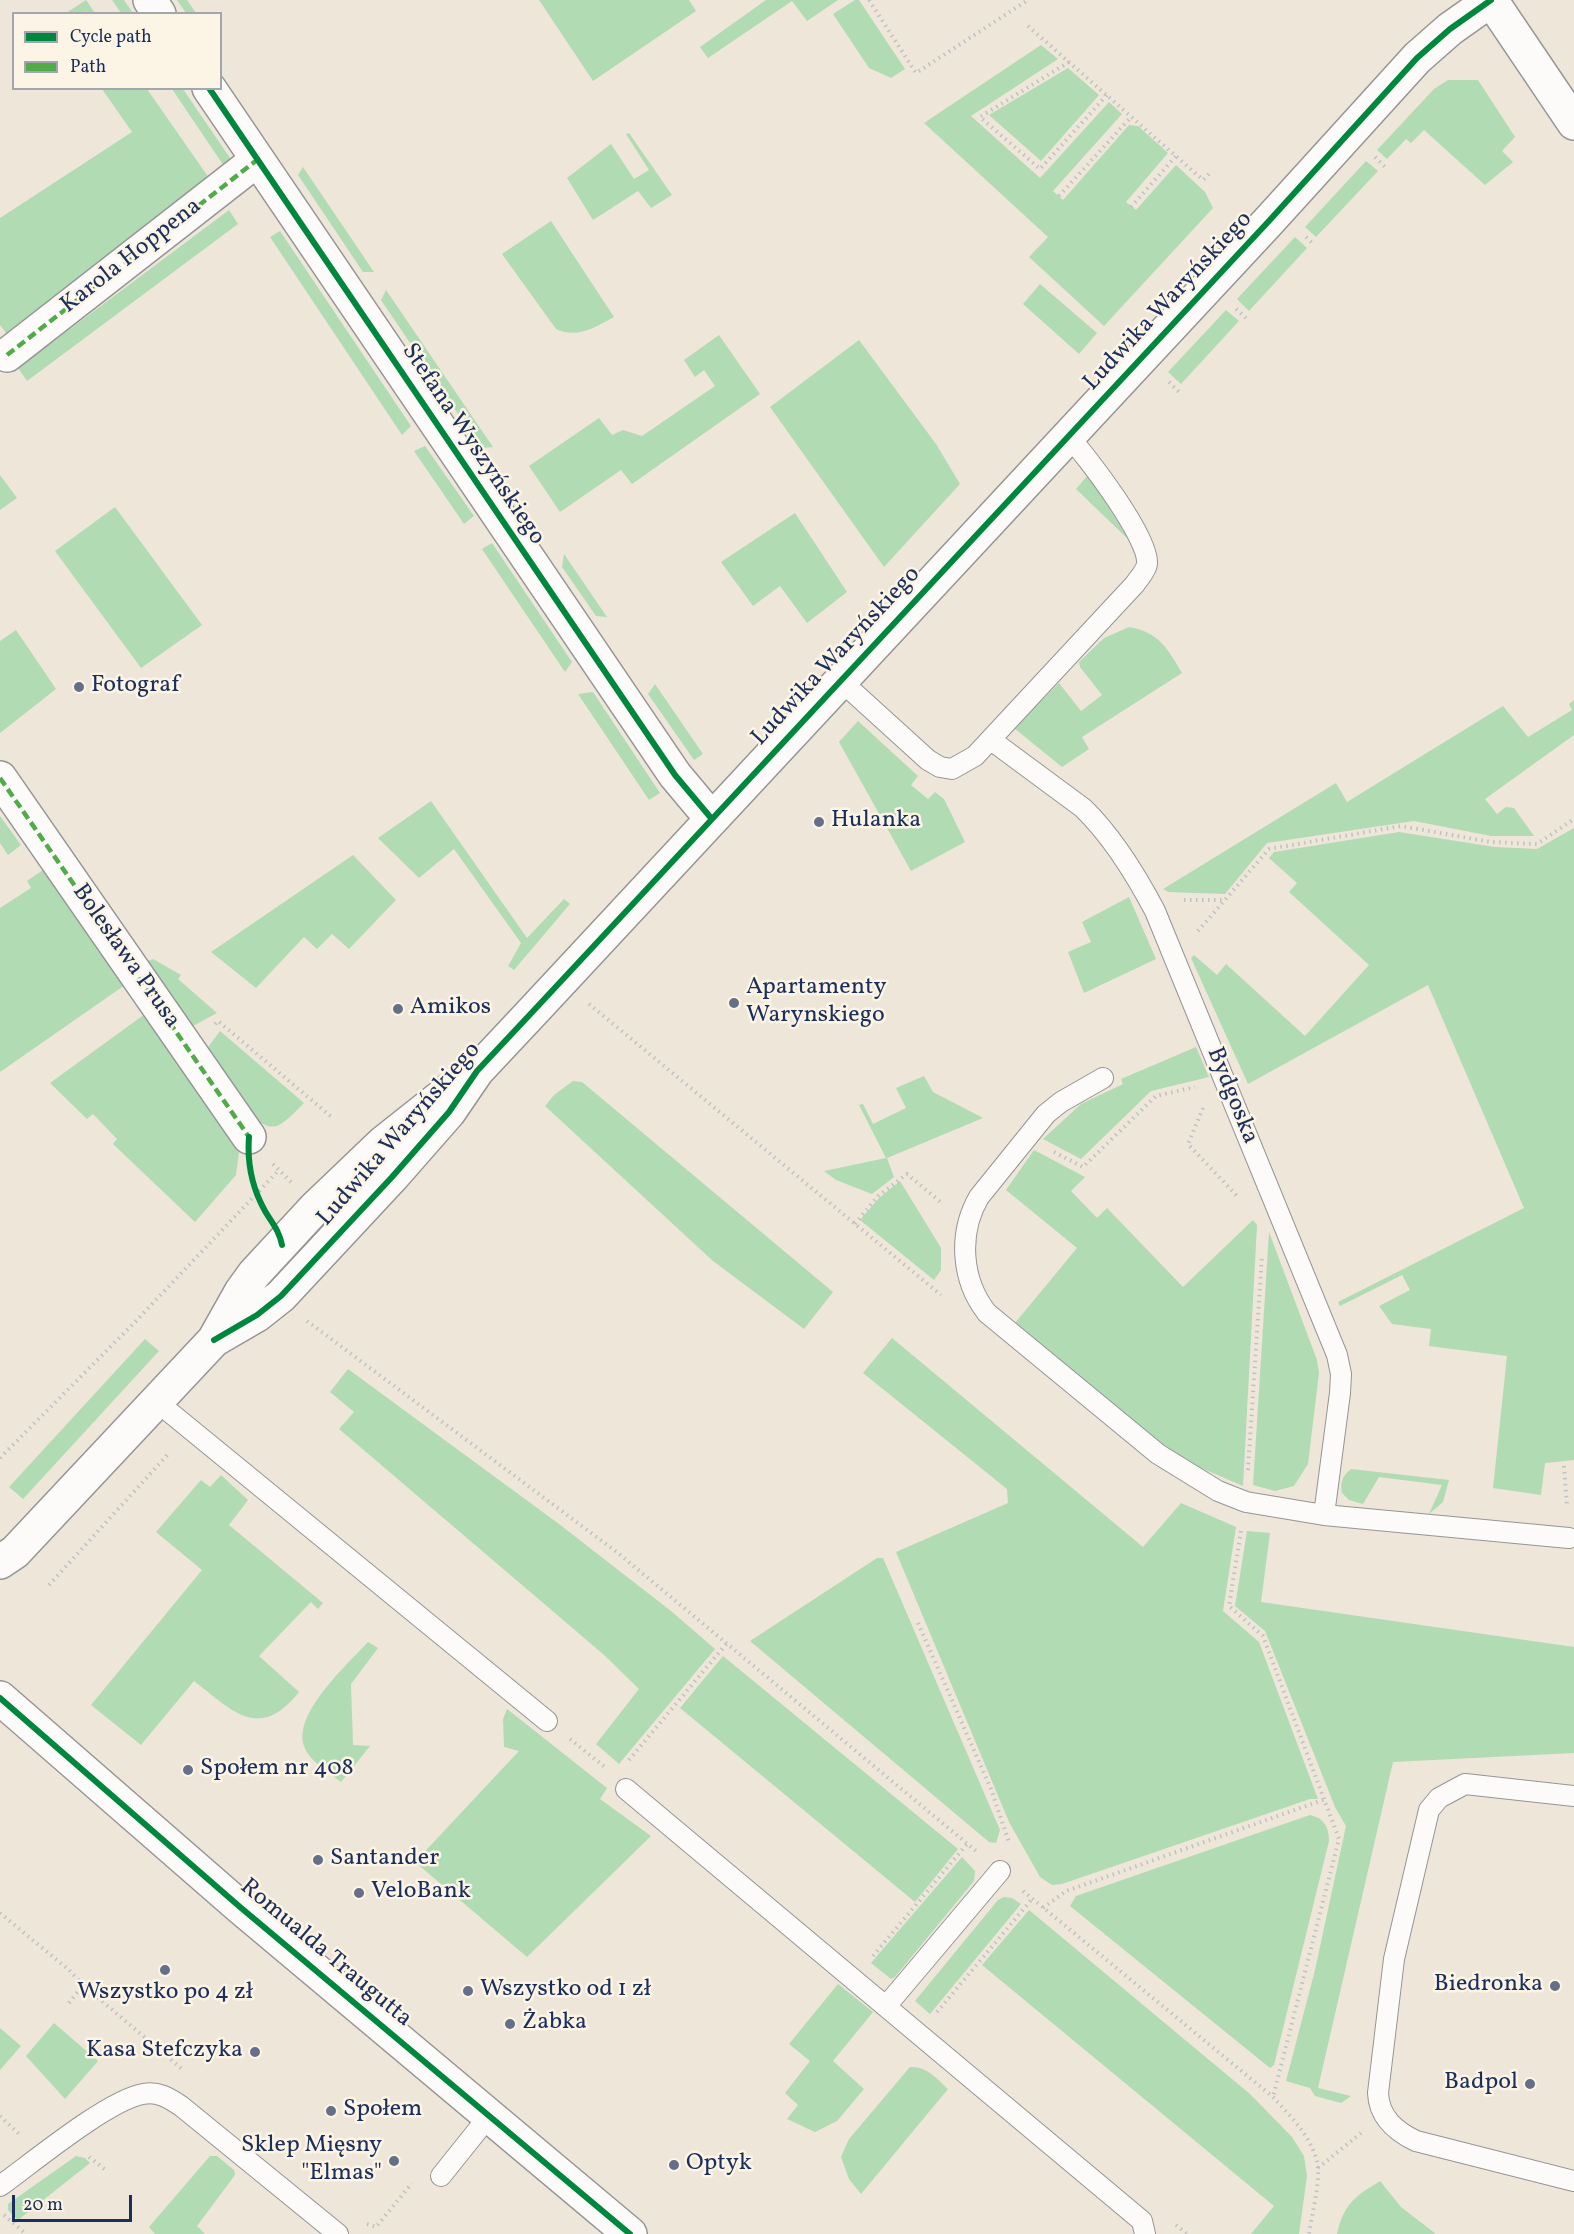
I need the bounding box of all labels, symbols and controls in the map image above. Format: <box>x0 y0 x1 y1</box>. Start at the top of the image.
legend <box>12 12 222 90</box>
text: Cycle path <box>70 25 152 50</box>
text: Path <box>70 55 106 80</box>
street label: Karola Hoppena <box>56 193 208 321</box>
street label: Ludwika Waryńskiego <box>1078 206 1260 398</box>
street label: Stefana Wyszyńskiego <box>394 339 550 551</box>
street label: Ludwika Waryńskiego <box>746 561 928 753</box>
place label: Fotograf <box>91 673 179 701</box>
marker: Fotograf <box>72 680 86 694</box>
place label: Hulanka <box>831 808 921 836</box>
marker: Hulanka <box>812 815 826 829</box>
street label: Bolesława Prusa <box>65 879 185 1035</box>
place label: Apartamenty Warynskiego <box>746 975 886 1031</box>
place label: Amikos <box>410 995 491 1023</box>
marker: Apartamenty Warynskiego <box>727 996 741 1010</box>
marker: Amikos <box>391 1002 405 1016</box>
street label: Ludwika Waryńskiego <box>312 1037 488 1233</box>
street label: Bydgoska <box>1199 1044 1263 1148</box>
place label: Społem nr 408 <box>200 1756 354 1784</box>
marker: Społem nr 408 <box>181 1763 195 1777</box>
place label: Santander <box>330 1846 439 1874</box>
marker: Santander <box>311 1853 325 1867</box>
street label: Romualda Traugutta <box>233 1874 417 2034</box>
place label: VeloBank <box>371 1879 471 1907</box>
marker: VeloBank <box>352 1886 366 1900</box>
marker: Wszystko po 4 zł <box>158 1963 172 1977</box>
place label: Biedronka <box>1434 1972 1543 2000</box>
place label: Wszystko od 1 zł <box>480 1977 651 2005</box>
marker: Biedronka <box>1548 1979 1562 1993</box>
place label: Wszystko po 4 zł <box>77 1980 253 2008</box>
marker: Wszystko od 1 zł <box>461 1984 475 1998</box>
place label: Żabka <box>522 2010 587 2038</box>
marker: Żabka <box>503 2017 517 2031</box>
place label: Kasa Stefczyka <box>86 2038 243 2066</box>
marker: Kasa Stefczyka <box>248 2045 262 2059</box>
place label: Badpol <box>1444 2070 1518 2098</box>
marker: Badpol <box>1523 2077 1537 2091</box>
place label: Społem <box>343 2097 422 2125</box>
marker: Społem <box>324 2104 338 2118</box>
place label: Sklep Mięsny "Elmas" <box>241 2133 382 2189</box>
place label: Optyk <box>686 2151 752 2179</box>
marker: Sklep Mięsny "Elmas" <box>387 2154 401 2168</box>
marker: Optyk <box>667 2158 681 2172</box>
scale bar <box>15 2183 135 2221</box>
text: 20 m <box>23 2193 63 2218</box>

